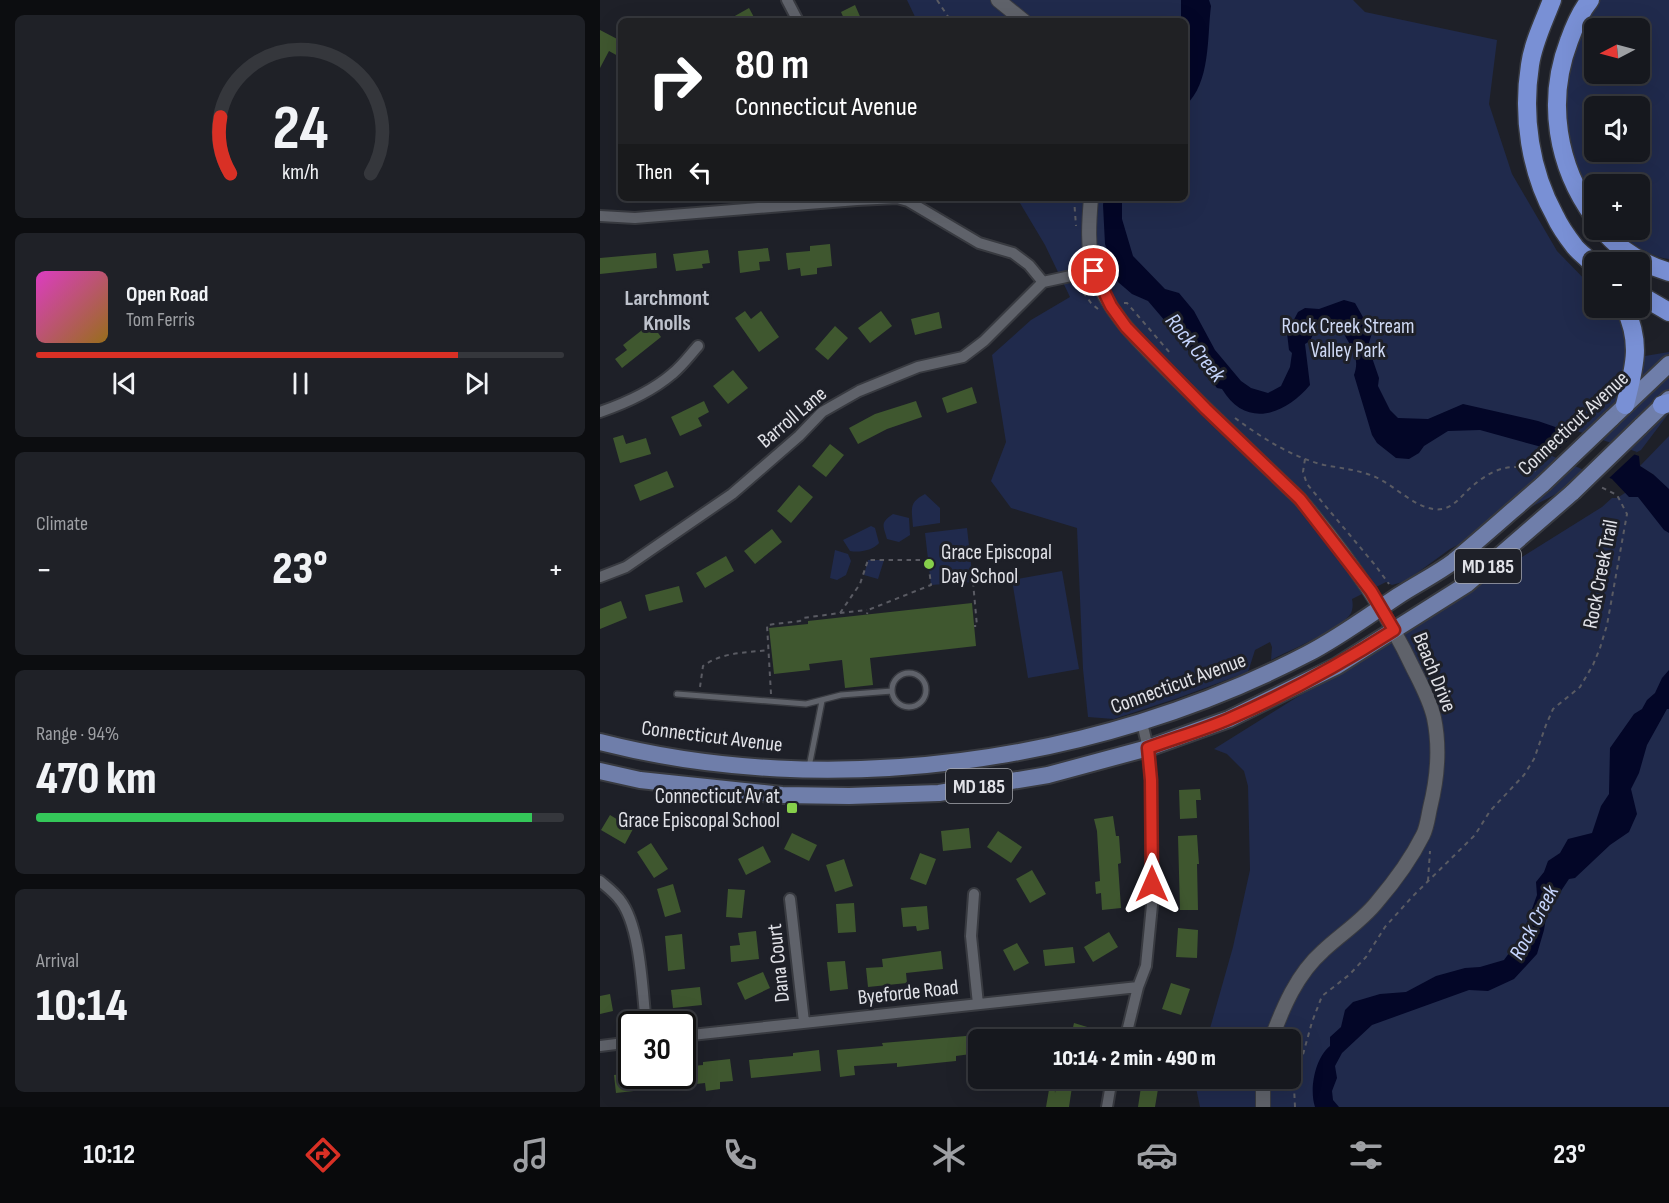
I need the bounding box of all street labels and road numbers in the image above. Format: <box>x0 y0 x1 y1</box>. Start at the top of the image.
street label: Connecticut Avenue <box>1513 366 1634 481</box>
street label: Barroll Lane <box>753 381 832 453</box>
street label: Rock Creek Trail <box>1578 517 1623 631</box>
road number: MD 185 <box>1455 549 1521 583</box>
street label: Beach Drive <box>1407 629 1462 715</box>
street label: Connecticut Avenue <box>1107 647 1249 719</box>
street label: Connecticut Avenue <box>640 715 784 758</box>
road number: MD 185 <box>946 769 1012 803</box>
street label: Dana Court <box>762 922 795 1003</box>
street label: Byeforde Road <box>856 975 960 1010</box>

